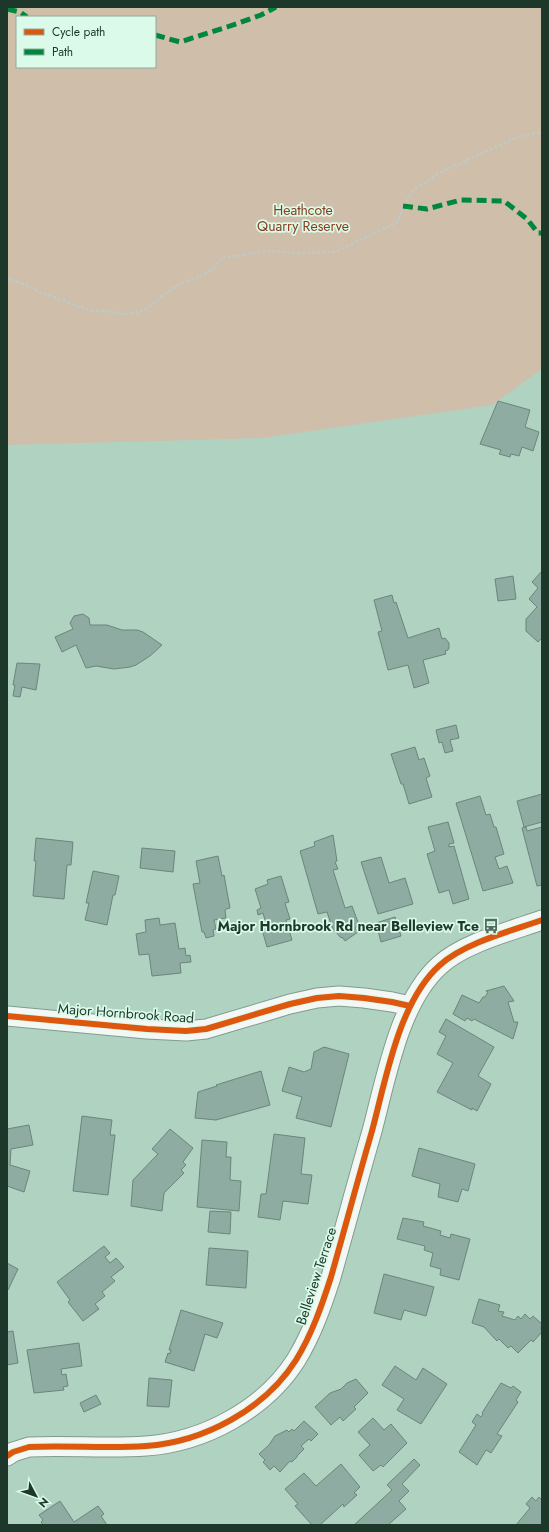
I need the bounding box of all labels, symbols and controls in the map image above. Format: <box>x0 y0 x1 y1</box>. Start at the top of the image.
legend <box>16 16 156 68</box>
text: Cycle path <box>52 23 105 41</box>
text: Path <box>52 43 73 61</box>
park label: Heathcote Quarry Reserve <box>257 200 349 236</box>
place label: Major Hornbrook Rd near Belleview Tce <box>217 916 479 936</box>
bus stop icon: Major Hornbrook Rd near Belleview Tce <box>482 917 500 935</box>
street label: Major Hornbrook Road <box>57 998 195 1028</box>
street label: Belleview Terrace <box>291 1225 341 1327</box>
north arrow <box>16 1476 56 1516</box>
text: N <box>35 1494 52 1511</box>

